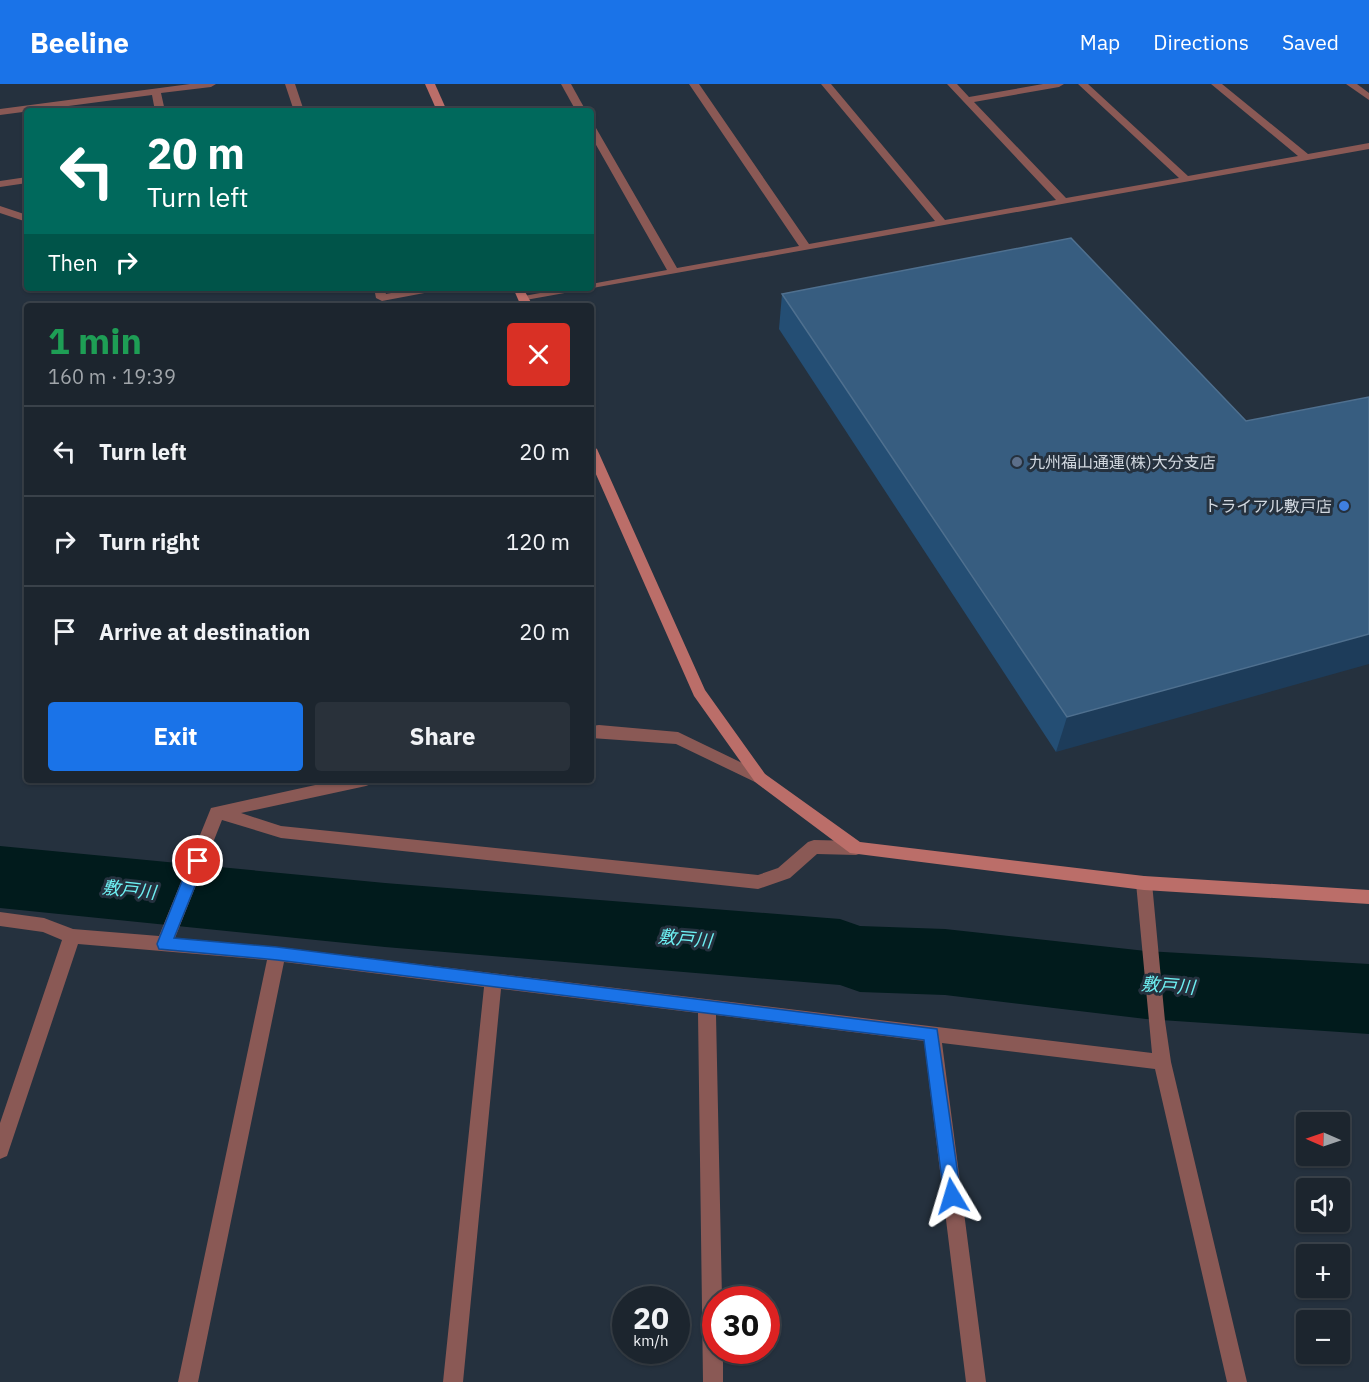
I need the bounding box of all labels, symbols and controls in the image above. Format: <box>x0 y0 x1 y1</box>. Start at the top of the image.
text: Beeline <box>30 24 129 61</box>
text: Map <box>1080 28 1120 56</box>
text: Directions <box>1153 28 1249 56</box>
text: Saved <box>1282 28 1339 56</box>
text: 20 m <box>147 126 245 181</box>
icon: left <box>48 132 126 210</box>
text: Turn left <box>147 179 248 214</box>
icon: right <box>110 246 143 279</box>
text: Then <box>48 248 98 277</box>
text: 1 min <box>48 317 142 364</box>
button: close <box>507 323 570 386</box>
text: 160 m · 19:39 <box>48 363 176 390</box>
icon: left <box>48 435 81 468</box>
text: Turn left <box>99 437 187 466</box>
text: 20 m <box>519 437 570 466</box>
place label: 九州福山通運(株)大分支店 <box>1029 452 1216 472</box>
marker: 九州福山通運(株)大分支店 <box>1010 455 1024 469</box>
place label: トライアル敷戸店 <box>1204 496 1332 516</box>
marker: トライアル敷戸店 <box>1337 499 1351 513</box>
icon: right <box>48 525 81 558</box>
text: Turn right <box>99 527 200 556</box>
text: 120 m <box>506 527 570 556</box>
icon: arrive <box>48 615 81 648</box>
text: Arrive at destination <box>99 617 310 646</box>
text: 20 m <box>519 617 570 646</box>
button: Exit <box>48 702 303 771</box>
button: Share <box>315 702 570 771</box>
pin <box>172 835 223 886</box>
icon: arrive <box>181 844 214 877</box>
water label: 敷戸川 <box>101 875 159 904</box>
water label: 敷戸川 <box>657 925 715 952</box>
water label: 敷戸川 <box>1140 972 1198 999</box>
north arrow <box>1296 1112 1350 1166</box>
map controls <box>1296 1112 1350 1364</box>
position arrow <box>920 1164 984 1228</box>
button: sound <box>1296 1178 1350 1232</box>
button: + <box>1296 1244 1350 1298</box>
speed limit sign: 30 <box>702 1286 780 1364</box>
text: 20 <box>633 1298 669 1337</box>
button: − <box>1296 1310 1350 1364</box>
text: km/h <box>633 1331 669 1350</box>

